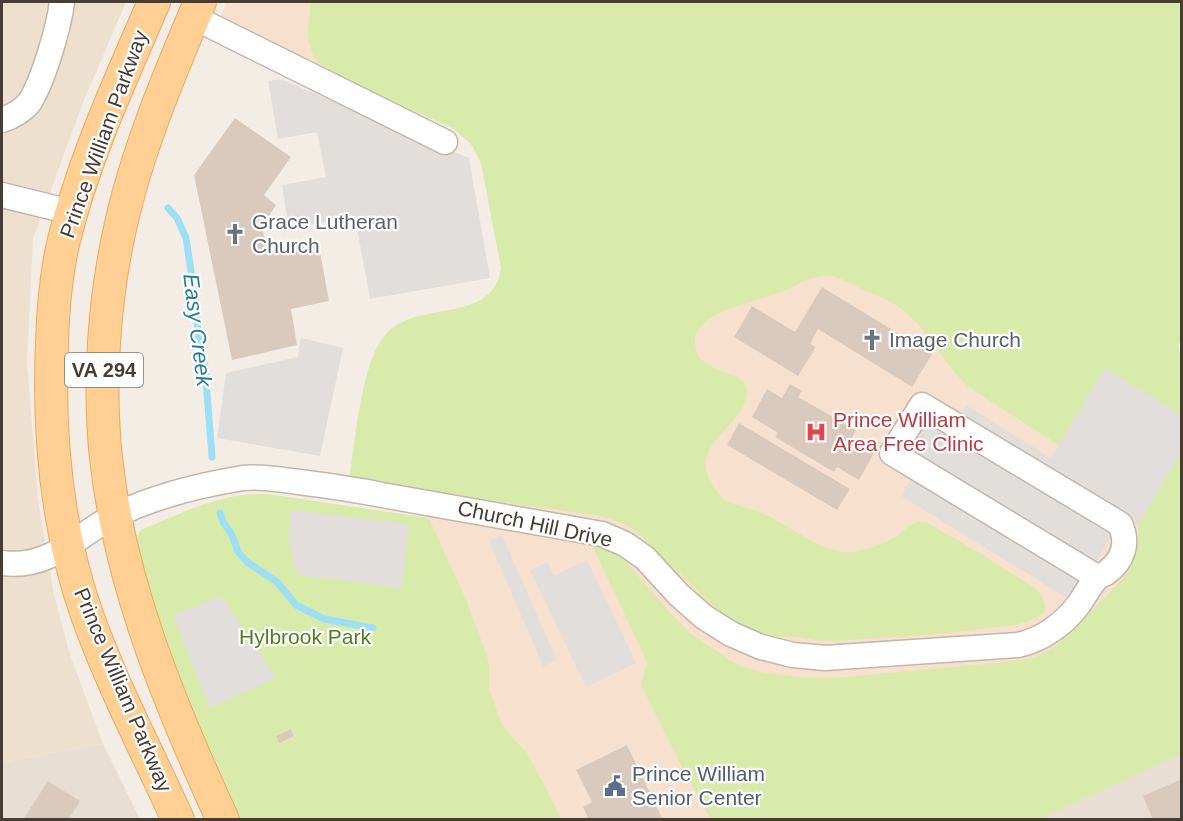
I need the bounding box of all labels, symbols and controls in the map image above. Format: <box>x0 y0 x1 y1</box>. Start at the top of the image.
street label: Prince William Parkway <box>55 26 152 241</box>
place label: Grace Lutheran Church <box>252 210 398 257</box>
church icon: Grace Lutheran Church <box>223 222 247 246</box>
water label: Easy Creek <box>178 272 217 389</box>
church icon: Image Church <box>860 328 884 352</box>
place label: Image Church <box>889 328 1021 351</box>
road number: VA 294 <box>65 353 143 387</box>
place label: Prince William Area Free Clinic <box>833 408 984 455</box>
hospital icon: Prince William Area Free Clinic <box>804 420 828 444</box>
street label: Church Hill Drive <box>456 496 615 551</box>
street label: Prince William Parkway <box>70 584 177 796</box>
park label: Hylbrook Park <box>239 625 371 648</box>
place label: Prince William Senior Center <box>632 762 765 809</box>
public building icon: Prince William Senior Center <box>603 774 627 798</box>

